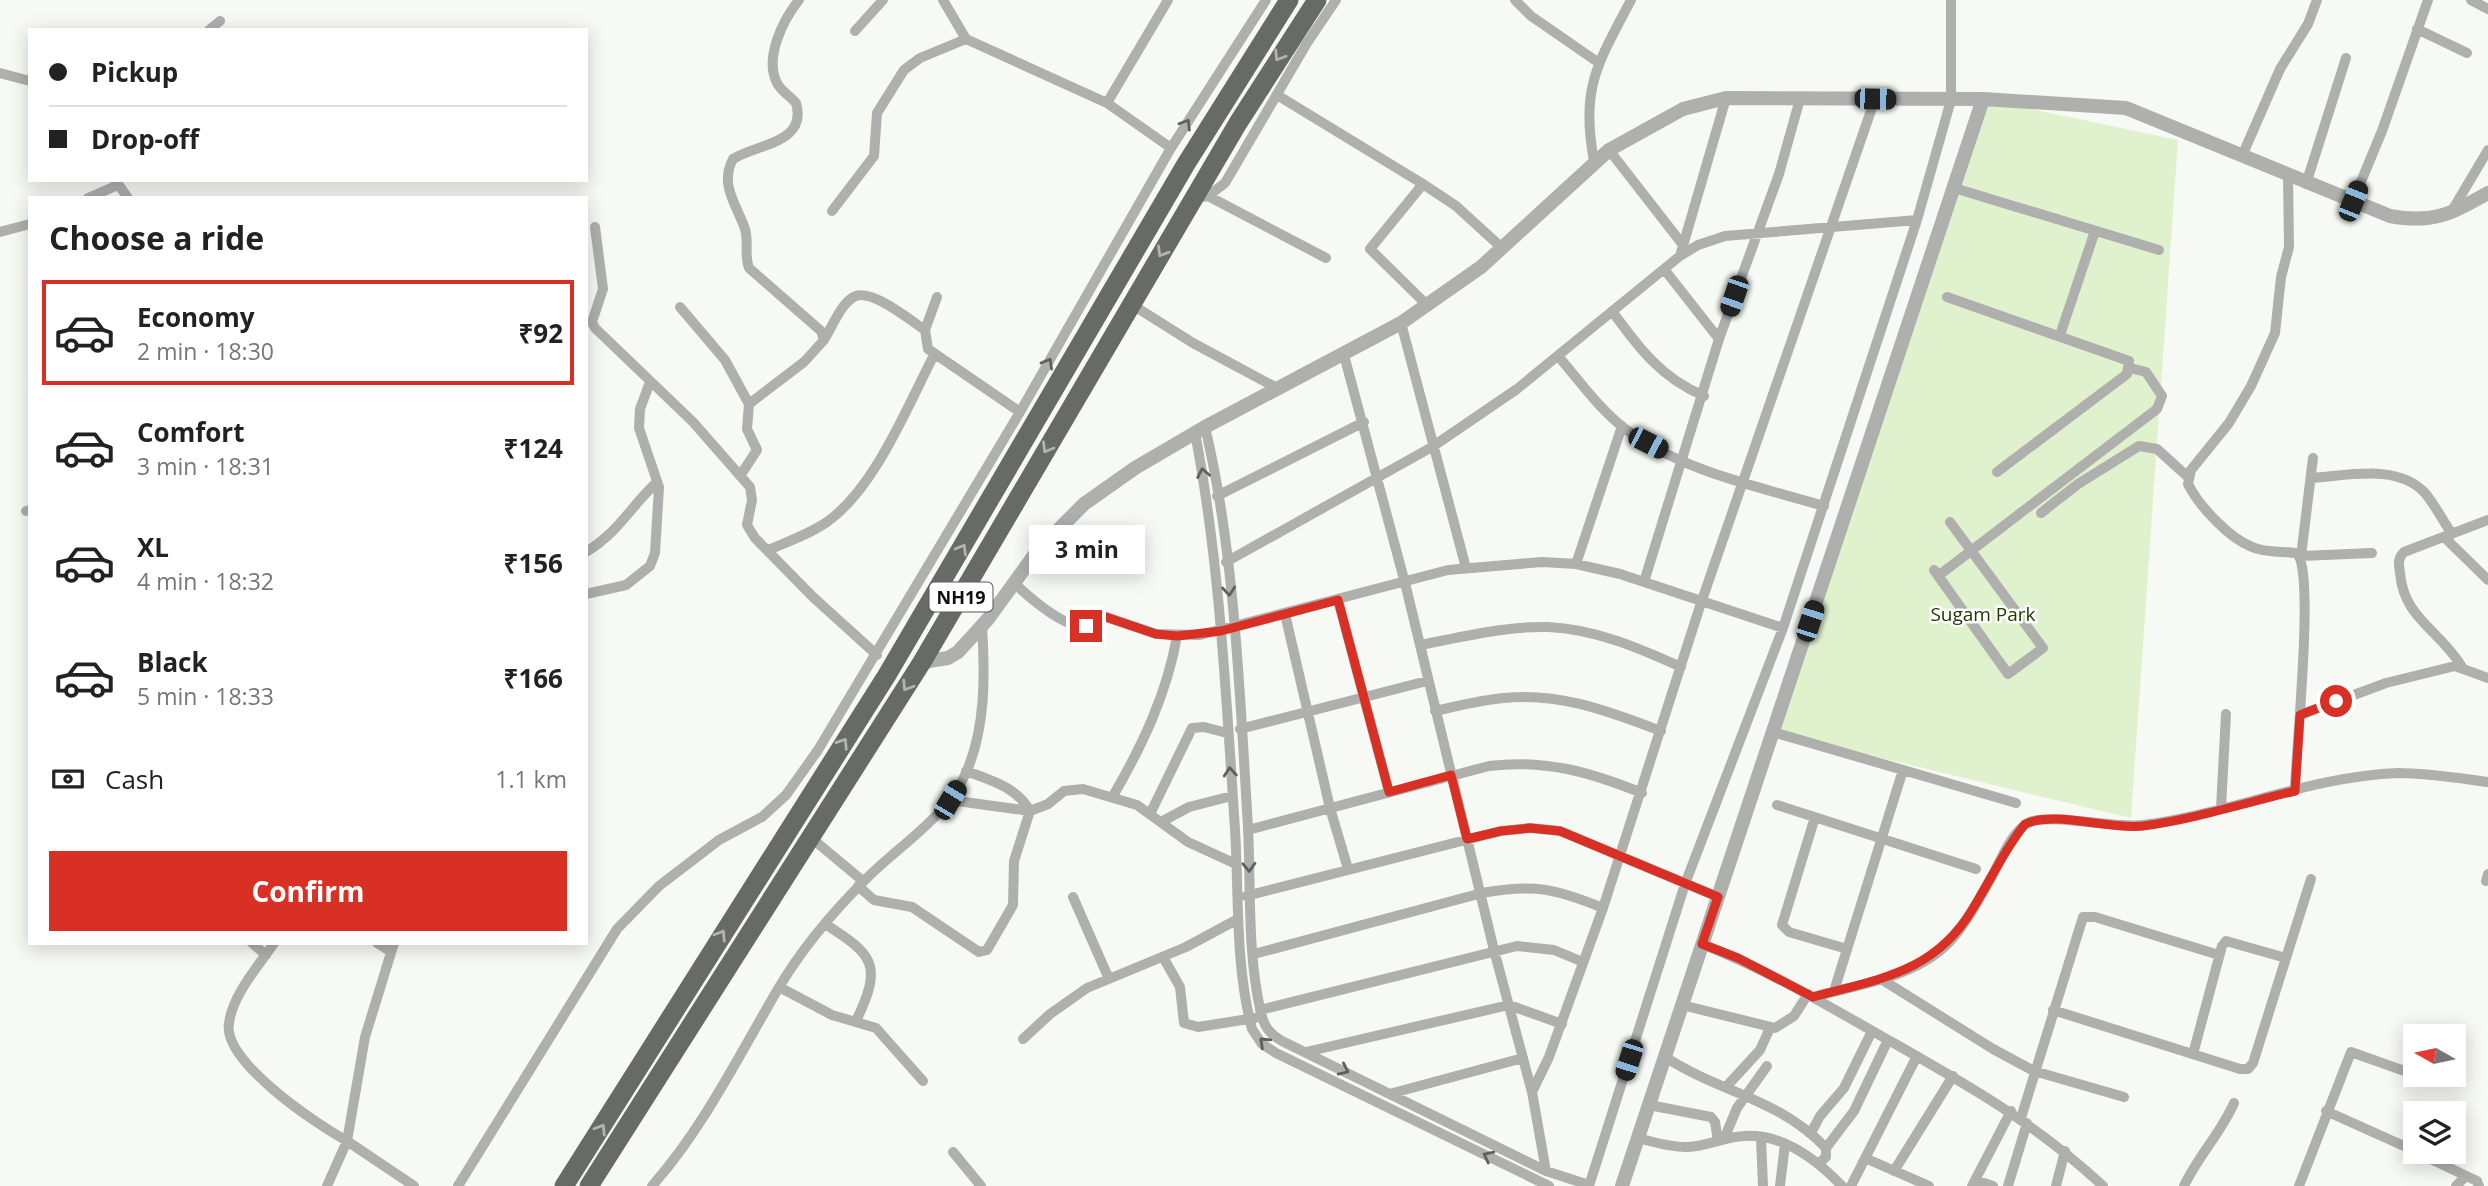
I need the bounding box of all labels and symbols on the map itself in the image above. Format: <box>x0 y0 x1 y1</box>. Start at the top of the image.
one-way arrow <box>1274 49 1287 62</box>
car <box>1854 88 1897 110</box>
one-way arrow <box>1178 119 1191 132</box>
car <box>2336 178 2371 224</box>
one-way arrow <box>1157 244 1170 257</box>
car <box>1718 273 1751 319</box>
one-way arrow <box>1040 358 1053 371</box>
car <box>1625 424 1672 462</box>
one-way arrow <box>1042 440 1055 453</box>
one-way arrow <box>1196 467 1211 478</box>
callout: 3 min <box>1028 524 1144 574</box>
one-way arrow <box>954 544 967 557</box>
road number: NH19 <box>930 582 992 612</box>
one-way arrow <box>1221 586 1236 597</box>
car <box>1794 598 1827 644</box>
park label: Sugam Park <box>1930 601 2036 627</box>
route end <box>1070 610 1102 642</box>
one-way arrow <box>903 679 916 692</box>
route start <box>2320 685 2352 717</box>
one-way arrow <box>835 738 848 751</box>
one-way arrow <box>1223 766 1238 777</box>
car <box>931 777 970 823</box>
one-way arrow <box>1241 861 1256 872</box>
one-way arrow <box>713 930 726 943</box>
north arrow <box>2403 1024 2466 1087</box>
car <box>1613 1037 1646 1083</box>
one-way arrow <box>1259 1038 1272 1051</box>
one-way arrow <box>1337 1062 1349 1076</box>
one-way arrow <box>593 1123 606 1136</box>
one-way arrow <box>1483 1150 1495 1164</box>

